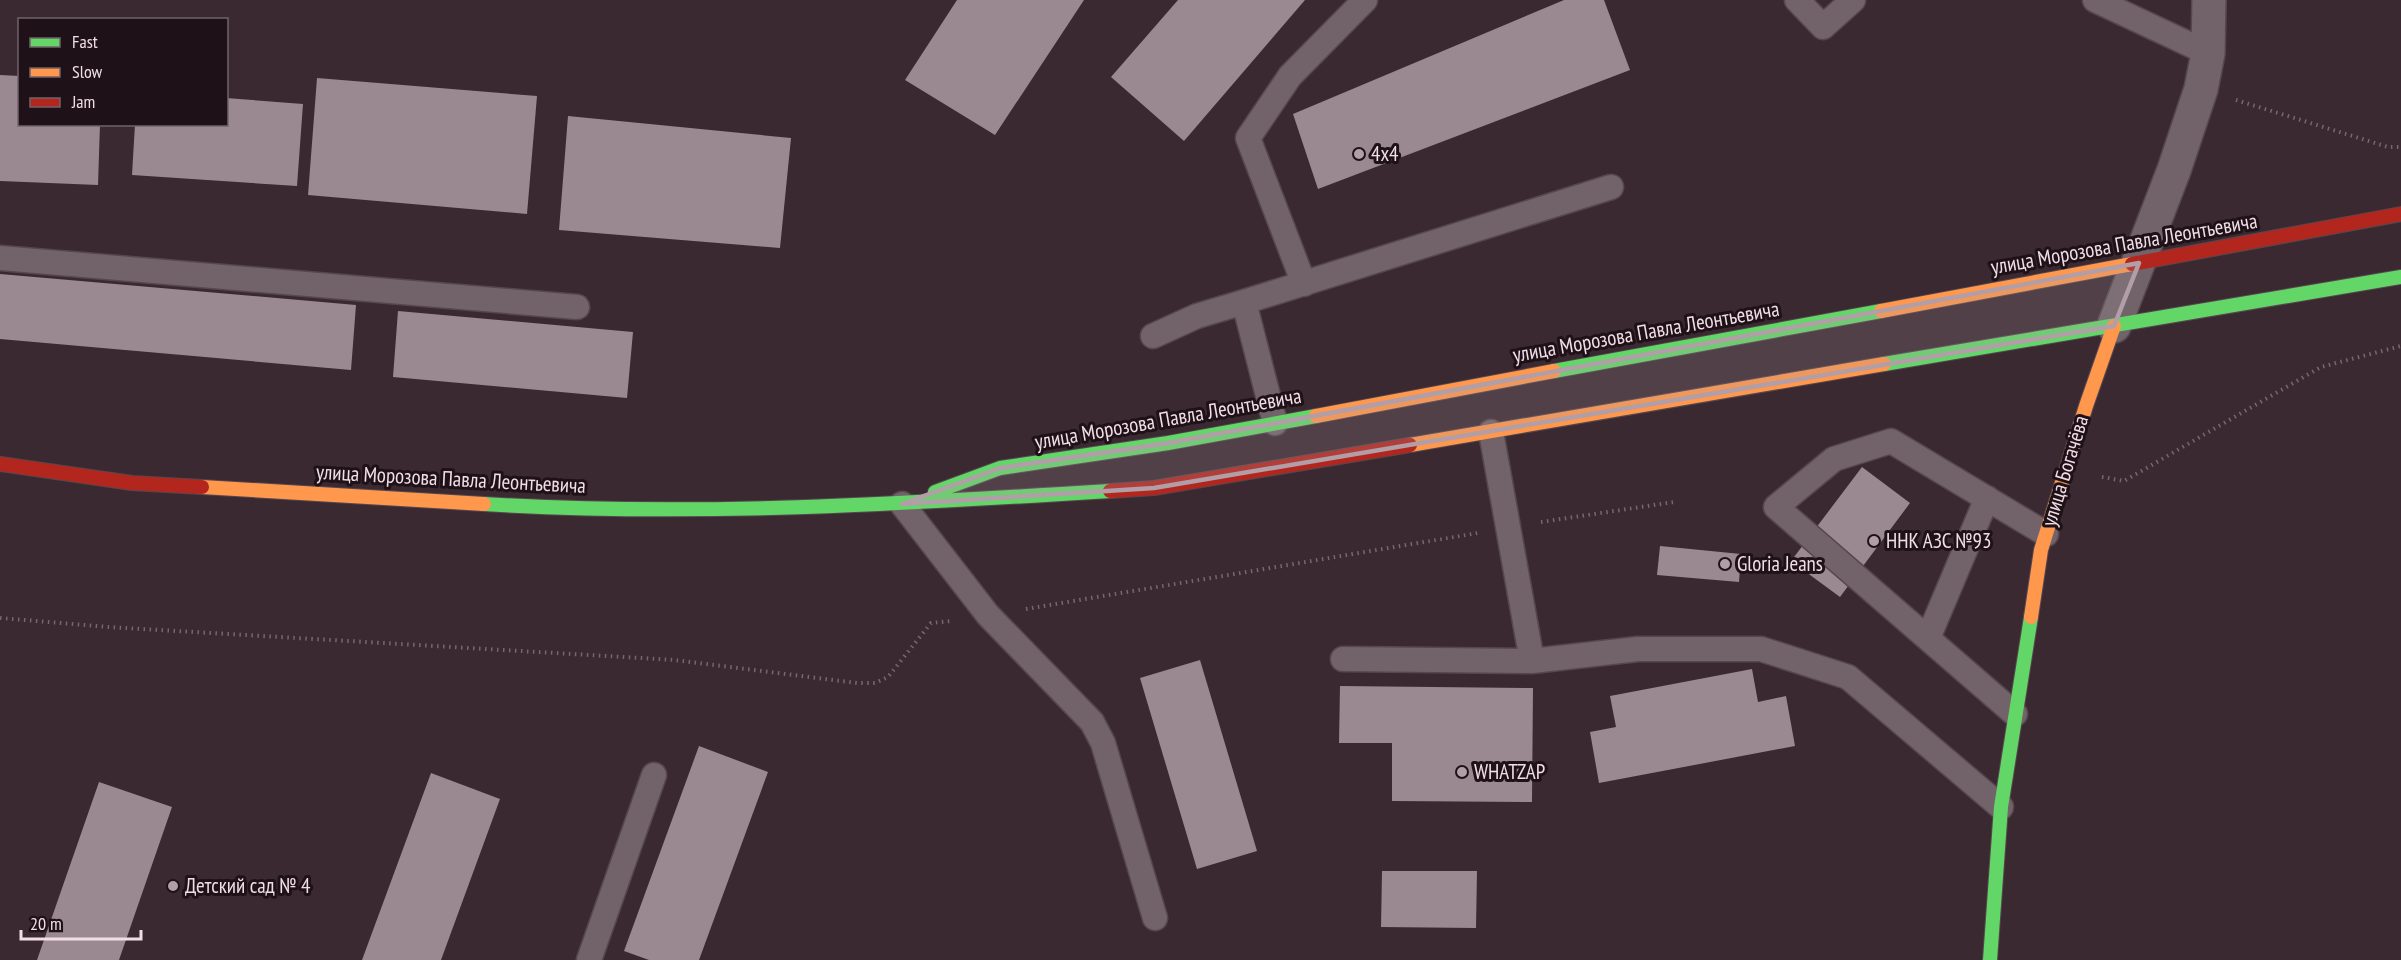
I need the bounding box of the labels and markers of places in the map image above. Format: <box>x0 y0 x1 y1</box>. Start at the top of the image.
place label: 4х4 <box>1371 140 1399 167</box>
marker: 4х4 <box>1352 147 1366 161</box>
place label: ННК АЗС №93 <box>1886 527 1991 554</box>
marker: ННК АЗС №93 <box>1867 534 1881 548</box>
place label: Gloria Jeans <box>1737 550 1823 577</box>
marker: Gloria Jeans <box>1718 557 1732 571</box>
place label: WHATZAP <box>1474 758 1545 785</box>
marker: WHATZAP <box>1455 765 1469 779</box>
place label: Детский сад № 4 <box>185 872 311 899</box>
marker: Детский сад № 4 <box>166 879 180 893</box>

